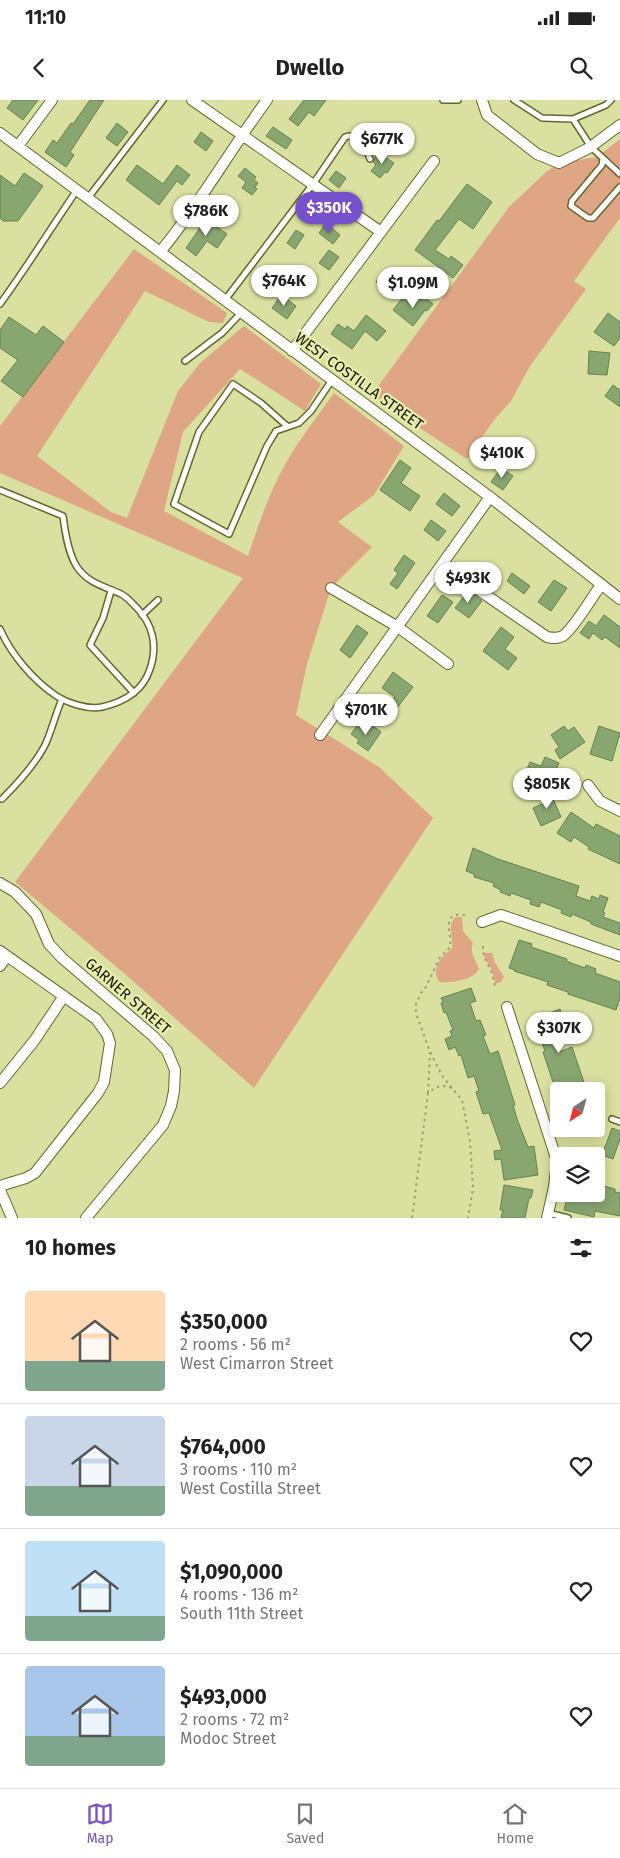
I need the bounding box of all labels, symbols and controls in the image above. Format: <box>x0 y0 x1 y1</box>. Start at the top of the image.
text: 11:10 <box>25 6 66 29</box>
icon: back <box>25 54 53 82</box>
text: Dwello <box>276 54 344 81</box>
icon: search <box>567 54 595 82</box>
pin: $677K <box>347 122 417 165</box>
text: $677K <box>361 129 403 148</box>
pin: $350K <box>294 192 364 234</box>
pin: $786K <box>171 194 241 237</box>
text: $350K <box>306 198 352 217</box>
text: $786K <box>184 201 228 220</box>
pin: $764K <box>249 264 319 307</box>
pin: $1.09M <box>372 266 454 309</box>
text: $764K <box>262 271 306 290</box>
text: $1.09M <box>388 273 438 292</box>
street label: WEST COSTILLA STREET <box>291 328 427 434</box>
pin: $410K <box>467 436 537 479</box>
text: $410K <box>480 443 524 462</box>
pin: $493K <box>433 562 503 604</box>
text: $493K <box>446 568 490 587</box>
pin: $701K <box>331 694 401 736</box>
text: $701K <box>345 700 387 719</box>
pin: $805K <box>512 768 582 810</box>
text: $805K <box>524 774 570 793</box>
street label: GARNER STREET <box>82 954 174 1038</box>
pin: $307K <box>524 1012 594 1054</box>
text: $307K <box>537 1018 581 1037</box>
north arrow <box>550 1082 605 1138</box>
map controls <box>550 1082 605 1202</box>
button: layers <box>550 1147 605 1202</box>
icon: filters <box>567 1234 595 1262</box>
text: 10 homes <box>25 1235 116 1261</box>
text: $350,000 <box>180 1309 268 1335</box>
icon: home <box>65 1311 125 1371</box>
icon: heart <box>567 1327 595 1355</box>
text: 2 rooms · 56 m² <box>180 1335 291 1354</box>
text: West Cimarron Street <box>180 1354 333 1373</box>
text: $764,000 <box>180 1434 266 1460</box>
icon: home <box>65 1436 125 1496</box>
icon: heart <box>567 1452 595 1480</box>
text: 3 rooms · 110 m² <box>180 1460 297 1479</box>
text: West Costilla Street <box>180 1479 321 1498</box>
text: $1,090,000 <box>180 1559 283 1585</box>
icon: home <box>65 1561 125 1621</box>
icon: heart <box>567 1577 595 1605</box>
text: 4 rooms · 136 m² <box>180 1585 298 1604</box>
text: South 11th Street <box>180 1604 303 1623</box>
text: $493,000 <box>180 1684 267 1710</box>
icon: home <box>65 1686 125 1746</box>
icon: heart <box>567 1702 595 1730</box>
text: 2 rooms · 72 m² <box>180 1710 289 1729</box>
text: Modoc Street <box>180 1729 276 1748</box>
tab: Map <box>86 1800 114 1847</box>
tab: Saved <box>286 1800 324 1847</box>
tab: Home <box>497 1800 534 1847</box>

